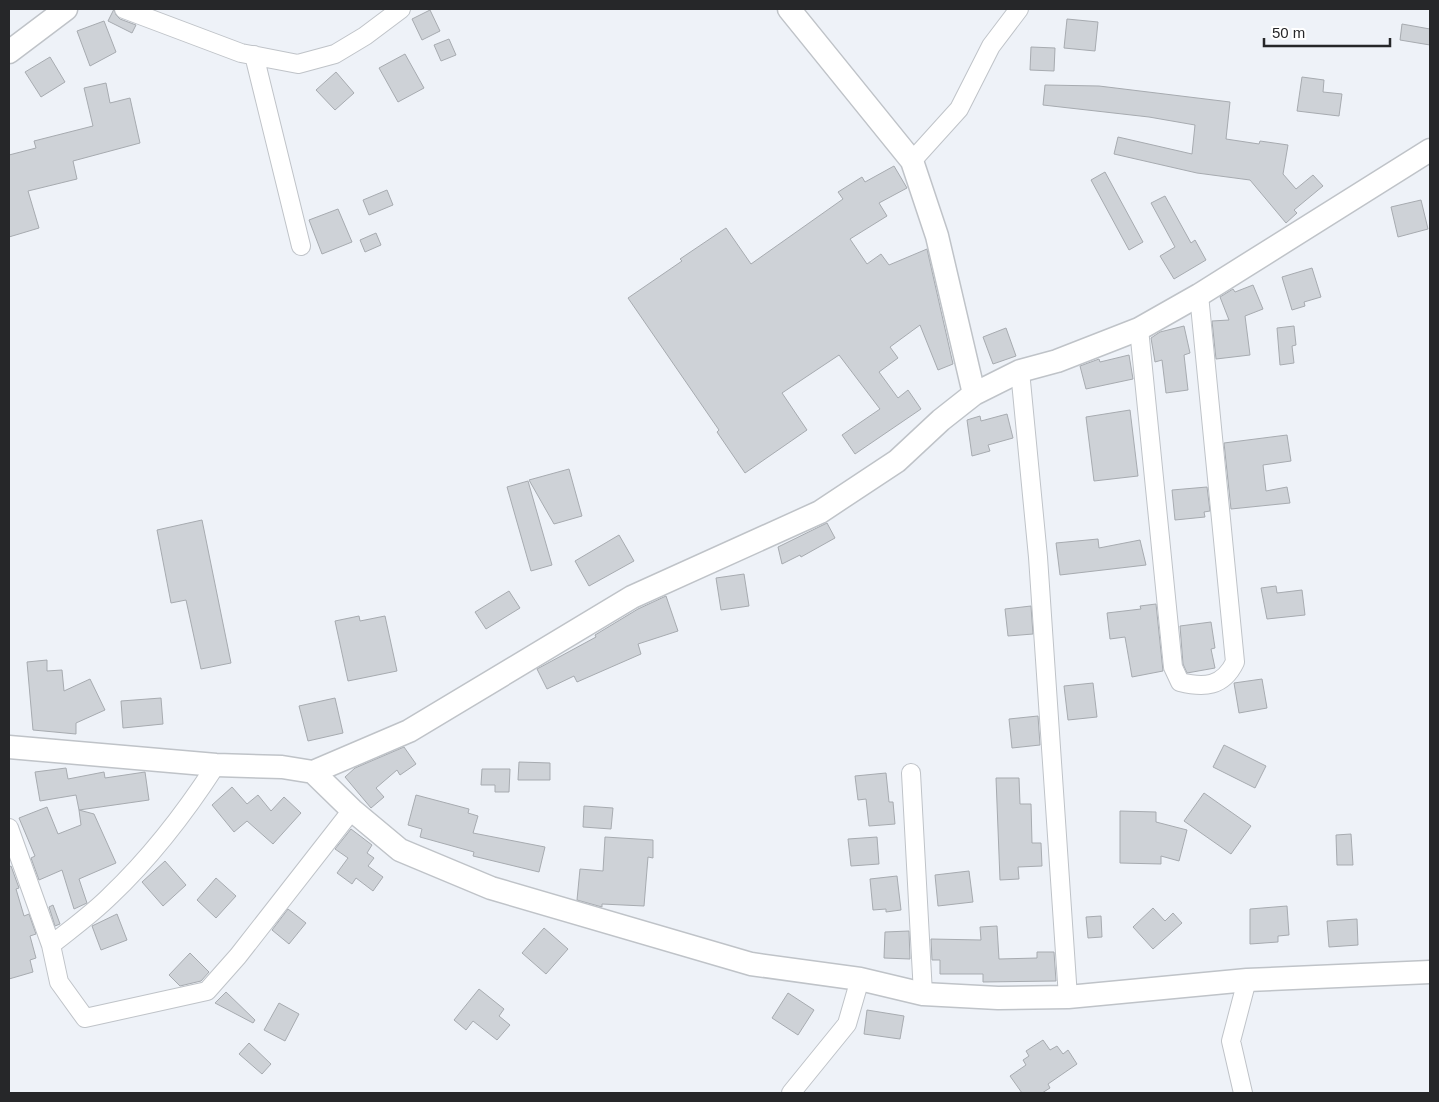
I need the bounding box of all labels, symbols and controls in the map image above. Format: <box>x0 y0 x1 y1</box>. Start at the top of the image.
scale bar <box>1264 15 1390 47</box>
text: 50 m <box>1272 24 1305 41</box>

